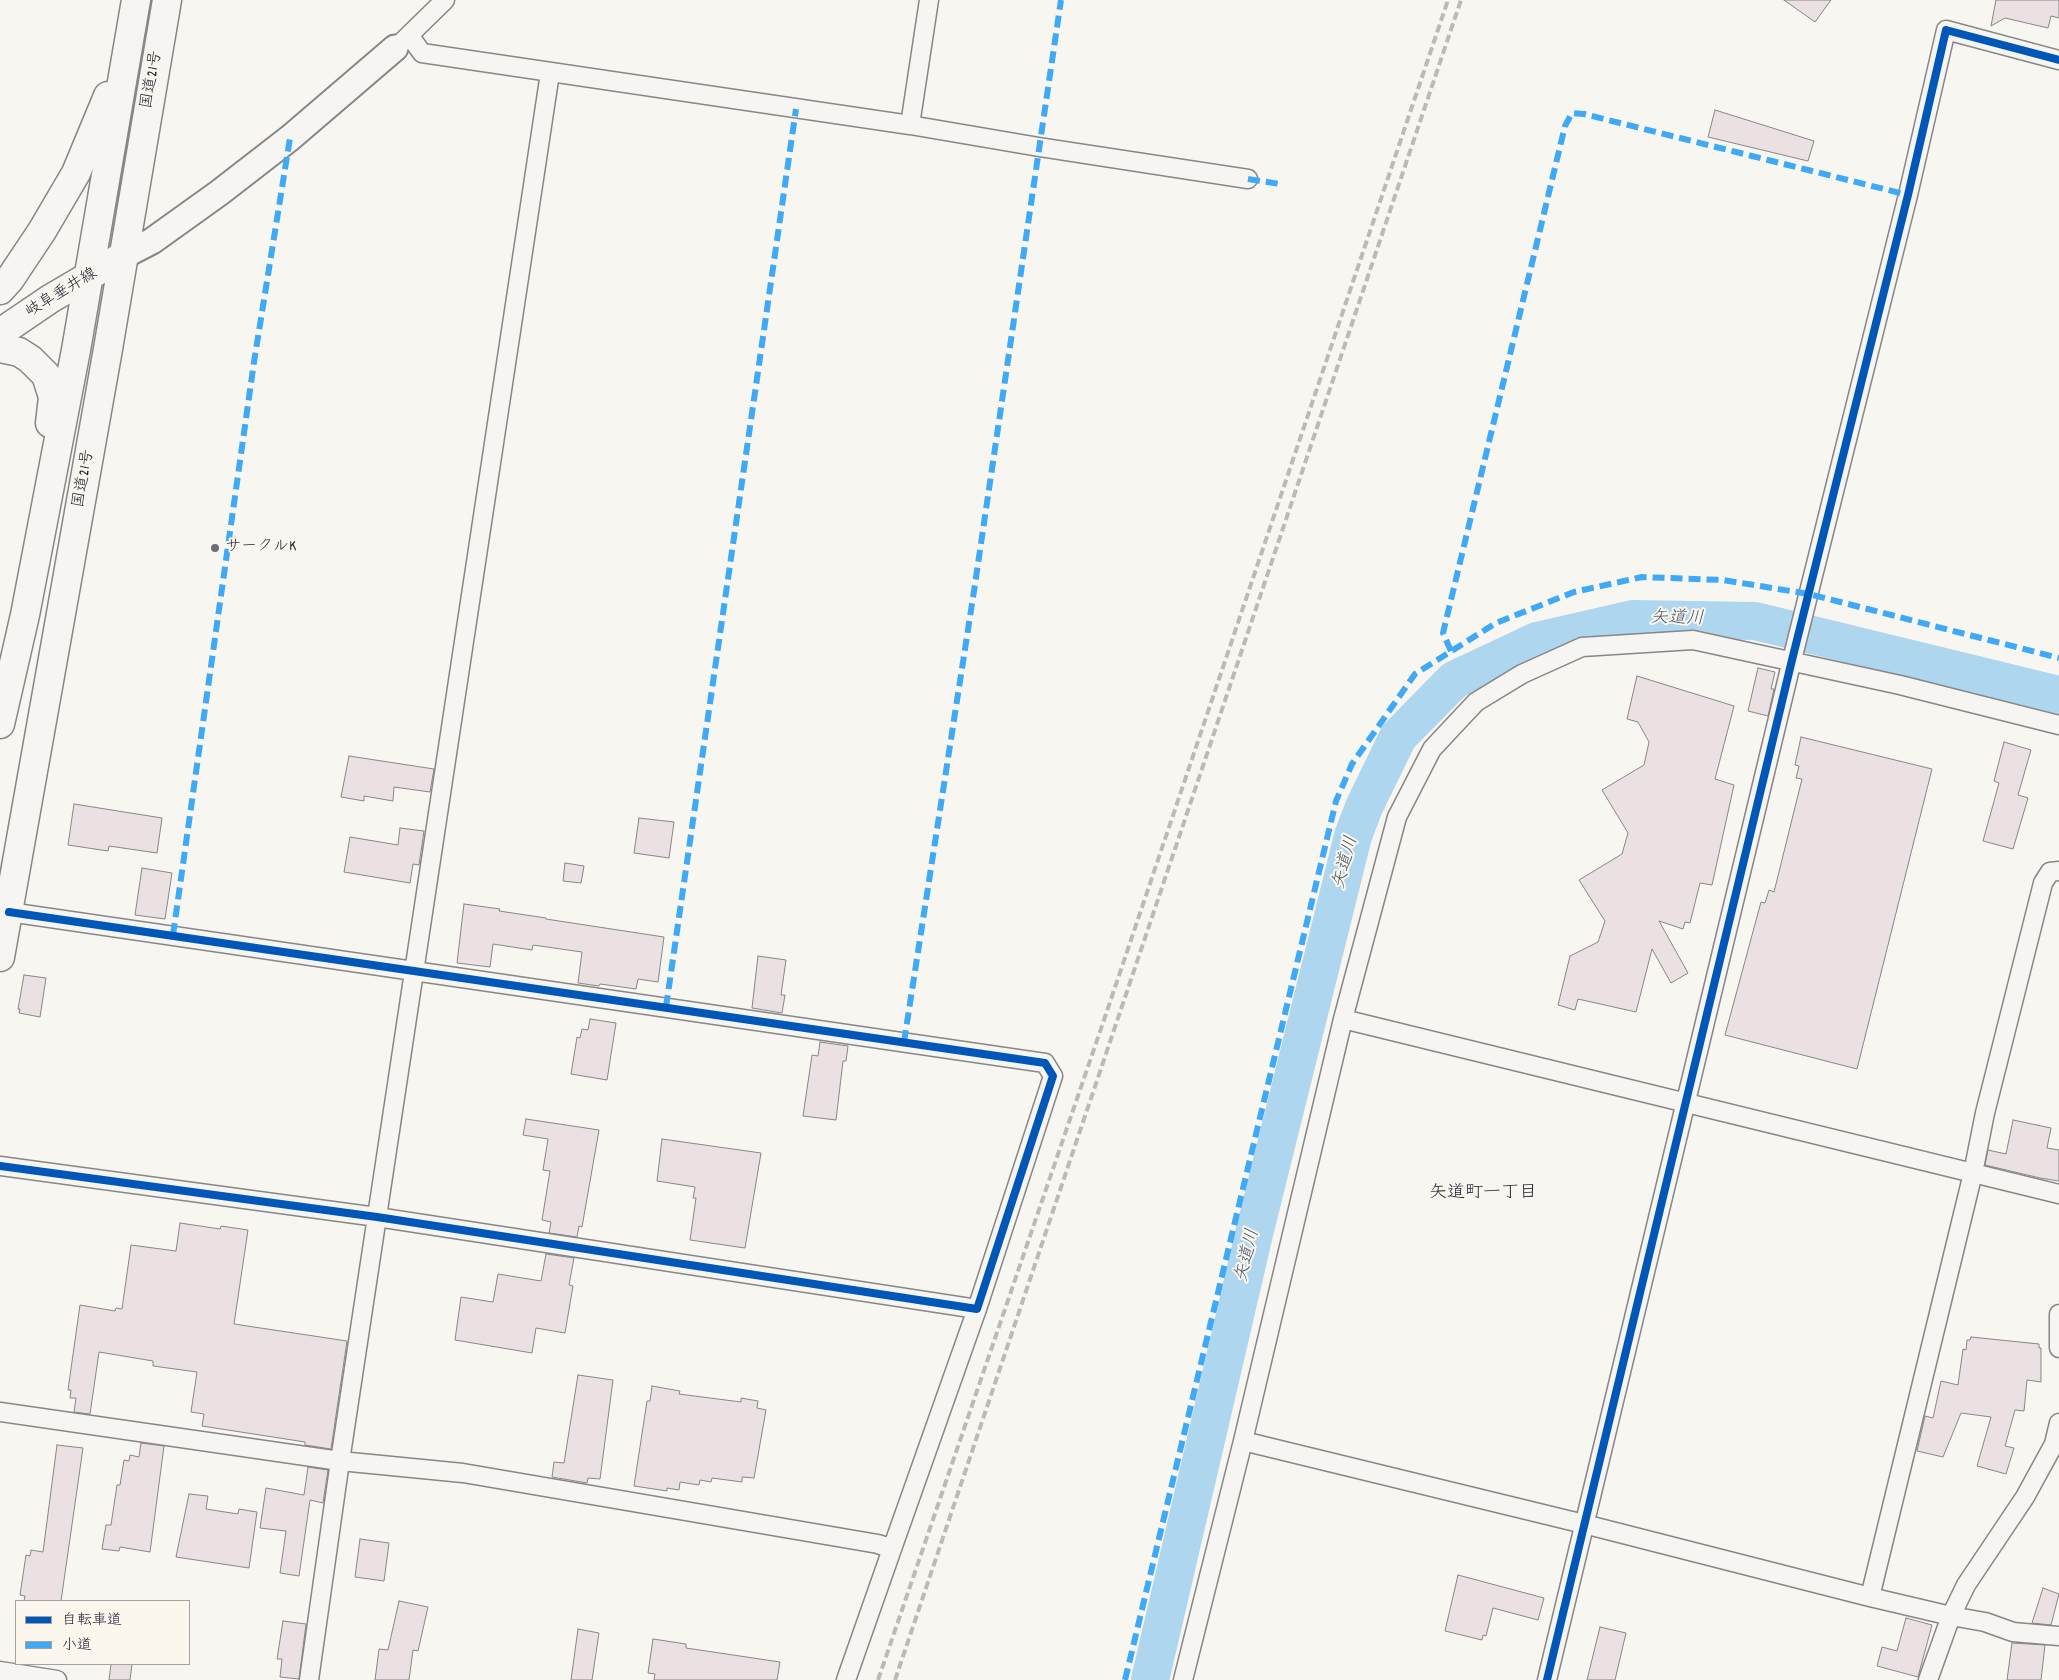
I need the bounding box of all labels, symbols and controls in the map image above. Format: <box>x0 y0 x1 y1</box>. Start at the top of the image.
street label: 国道21号 <box>138 50 168 110</box>
street label: 岐阜垂井線 <box>23 265 101 323</box>
street label: 国道21号 <box>70 449 100 509</box>
place label: サークルK <box>225 538 296 558</box>
marker: サークルK <box>209 542 221 554</box>
water label: 矢道川 <box>1650 609 1704 631</box>
water label: 矢道川 <box>1330 834 1364 892</box>
district label: 矢道町一丁目 <box>1429 1184 1537 1206</box>
water label: 矢道川 <box>1232 1227 1266 1285</box>
legend <box>15 1600 190 1665</box>
text: 自転車道 <box>62 1610 122 1632</box>
text: 小道 <box>62 1635 92 1657</box>

